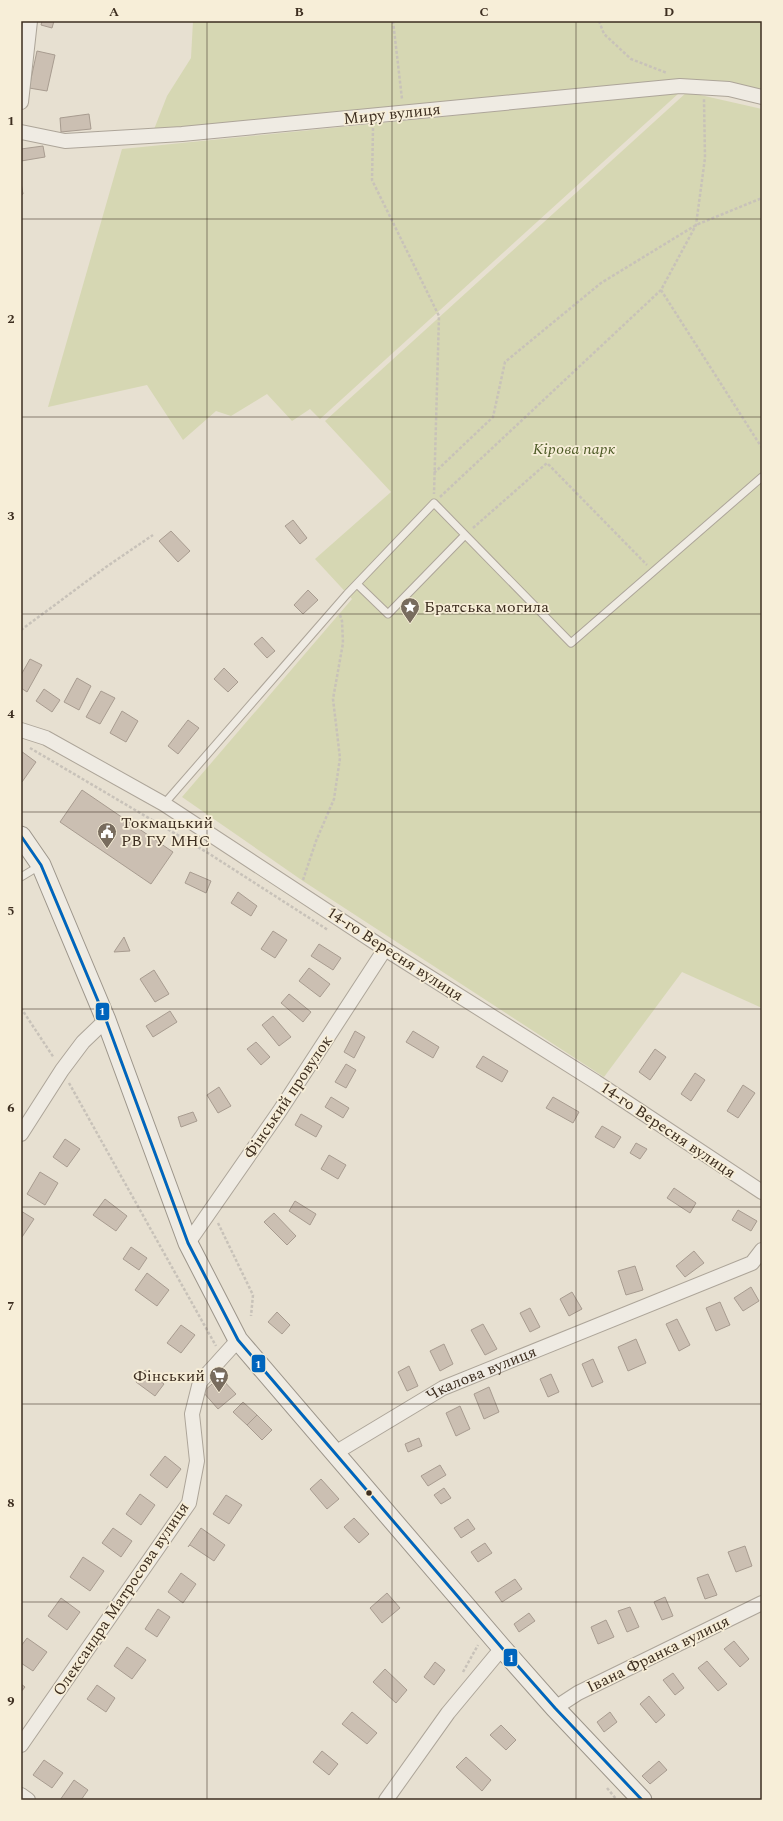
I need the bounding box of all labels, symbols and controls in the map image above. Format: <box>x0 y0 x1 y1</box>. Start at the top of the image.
text: A <box>109 2 119 22</box>
text: B <box>294 2 304 22</box>
text: C <box>479 2 489 22</box>
text: D <box>664 2 674 22</box>
street label: Миру вулиця <box>342 97 442 131</box>
text: 1 <box>7 111 15 131</box>
text: 2 <box>7 309 15 329</box>
park label: Кірова парк <box>533 437 616 461</box>
text: 3 <box>7 506 15 526</box>
place label: Братська могила <box>424 595 549 619</box>
place icon: Братська могила <box>399 596 421 624</box>
text: 4 <box>7 704 15 724</box>
place label: Токмацький РВ ГУ МНС <box>121 811 213 853</box>
public building icon: Токмацький РВ ГУ МНС <box>96 821 118 849</box>
text: 5 <box>7 901 15 921</box>
street label: 14-го Вересня вулиця <box>322 901 468 1007</box>
line badge: 1 <box>95 1002 110 1021</box>
text: 1 <box>99 1003 105 1020</box>
street label: Фінський провулок <box>238 1030 338 1164</box>
street label: 14-го Вересня вулиця <box>595 1076 741 1184</box>
text: 6 <box>7 1098 15 1118</box>
text: 7 <box>7 1296 15 1316</box>
street label: Чкалова вулиця <box>421 1339 540 1408</box>
line badge: 1 <box>251 1354 266 1373</box>
text: 1 <box>255 1356 261 1373</box>
place label: Фінський <box>133 1364 205 1388</box>
supermarket icon: Фінський <box>208 1365 230 1393</box>
unlabelled marker <box>364 1488 374 1498</box>
text: 8 <box>7 1493 15 1513</box>
street label: Олександра Матросова вулиця <box>47 1497 195 1701</box>
street label: Івана Франка вулиця <box>583 1609 733 1699</box>
line badge: 1 <box>503 1648 518 1667</box>
text: 1 <box>508 1650 514 1667</box>
text: 9 <box>7 1691 15 1711</box>

